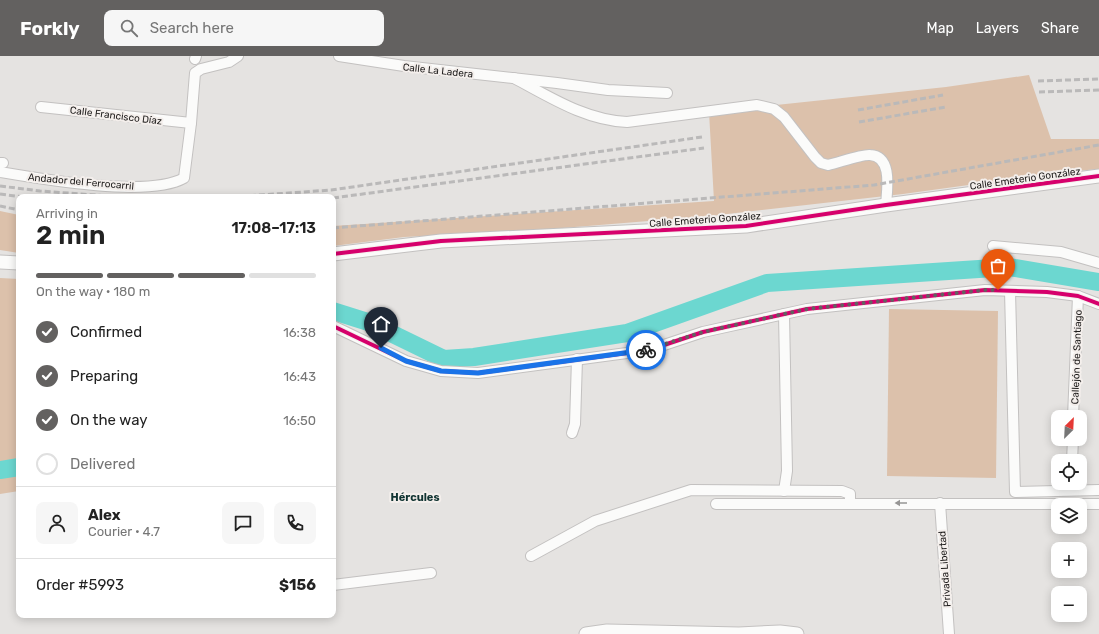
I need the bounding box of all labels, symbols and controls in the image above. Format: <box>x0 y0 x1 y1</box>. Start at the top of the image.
search box <box>104 10 384 46</box>
text: Forkly <box>20 17 80 40</box>
icon: search <box>118 17 140 39</box>
text: Search here <box>150 19 234 37</box>
text: Map <box>927 20 954 37</box>
text: Layers <box>976 20 1019 37</box>
text: Share <box>1041 20 1079 37</box>
street label: Calle La Ladera <box>402 61 474 81</box>
street label: Calle Francisco Díaz <box>69 104 163 128</box>
street label: Calle Emeterio González <box>969 165 1081 193</box>
street label: Andador del Ferrocarril <box>27 171 134 193</box>
text: Arriving in <box>36 206 98 221</box>
street label: Calle Emeterio González <box>649 210 761 230</box>
text: 17:08–17:13 <box>231 219 316 237</box>
text: 2 min <box>36 220 105 251</box>
pin <box>981 249 1015 290</box>
icon: bag <box>987 255 1009 277</box>
text: On the way · 180 m <box>36 284 150 299</box>
pin <box>364 307 398 348</box>
street label: Callejón de Santiago <box>1069 309 1085 405</box>
icon: home <box>370 313 392 335</box>
icon: check <box>36 321 58 343</box>
text: Confirmed <box>70 323 142 341</box>
text: 16:38 <box>283 325 316 340</box>
courier <box>626 330 666 370</box>
icon: bike <box>635 339 657 361</box>
icon: check <box>36 365 58 387</box>
text: Preparing <box>70 367 138 385</box>
text: 16:43 <box>283 369 316 384</box>
icon: check <box>36 409 58 431</box>
north arrow <box>1051 410 1087 446</box>
map controls <box>1051 410 1087 622</box>
text: On the way <box>70 411 148 429</box>
text: 16:50 <box>283 413 316 428</box>
button: locate <box>1051 454 1087 490</box>
text: Delivered <box>70 455 135 473</box>
district label: Hércules <box>391 491 439 504</box>
button: layers <box>1051 498 1087 534</box>
one-way arrow <box>894 500 907 506</box>
button: person <box>36 502 78 544</box>
button: chat <box>222 502 264 544</box>
button: phone <box>274 502 316 544</box>
text: Alex <box>88 506 121 524</box>
text: Courier · 4.7 <box>88 524 160 539</box>
street label: Privada Libertad <box>936 530 954 607</box>
button: + <box>1051 542 1087 578</box>
text: Order #5993 <box>36 576 124 594</box>
text: $156 <box>279 576 316 594</box>
button: − <box>1051 586 1087 622</box>

